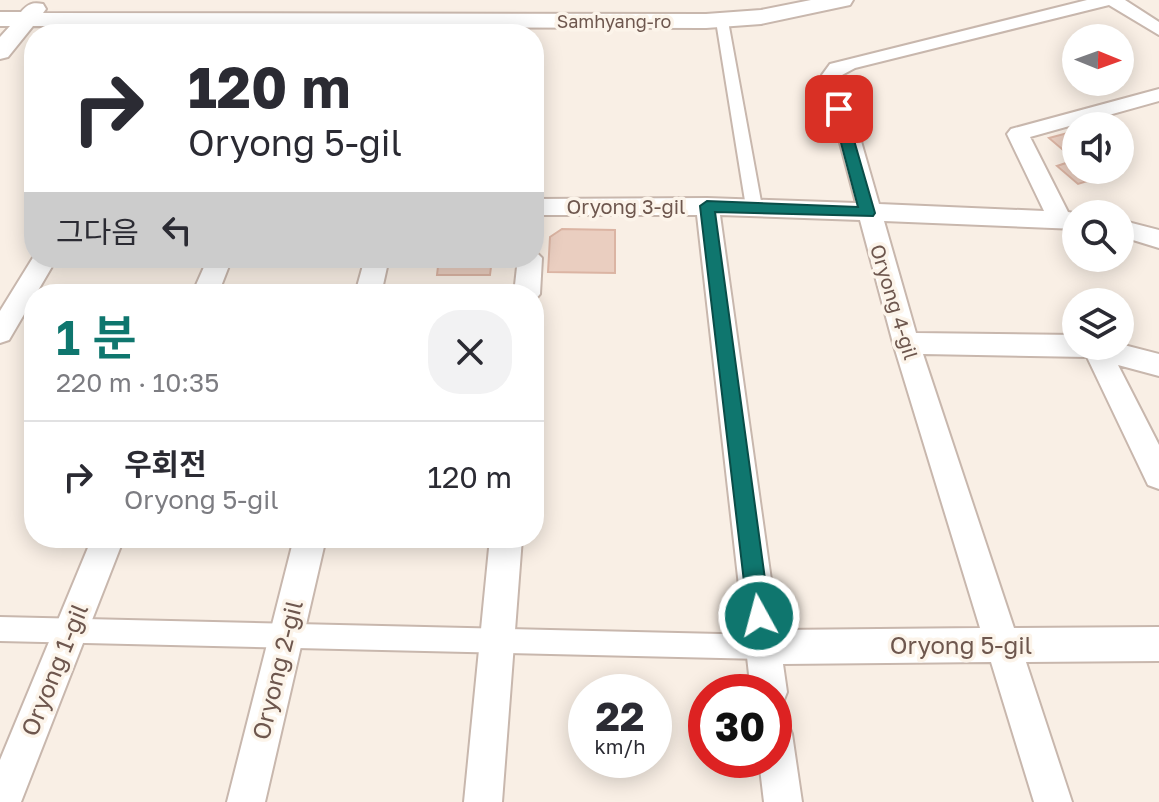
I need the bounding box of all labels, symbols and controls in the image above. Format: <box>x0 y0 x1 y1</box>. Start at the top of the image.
street label: Samhyang-ro <box>557 10 671 32</box>
north arrow <box>1062 24 1134 96</box>
map controls <box>1062 24 1134 360</box>
text: 120 m <box>188 53 350 120</box>
icon: right <box>56 56 160 160</box>
pin <box>805 75 873 143</box>
icon: arrive <box>817 87 861 131</box>
button: sound <box>1062 112 1134 184</box>
text: Oryong 5-gil <box>188 121 402 164</box>
street label: Oryong 3-gil <box>567 194 685 218</box>
button: search <box>1062 200 1134 272</box>
icon: left <box>155 208 199 252</box>
text: 그다음 <box>56 214 139 250</box>
street label: Oryong 4-gil <box>866 241 924 362</box>
button: layers <box>1062 288 1134 360</box>
text: 1 분 <box>56 308 136 366</box>
button: close <box>428 310 512 394</box>
text: 220 m · 10:35 <box>56 367 219 398</box>
text: 우회전 <box>124 446 207 482</box>
icon: right <box>56 455 100 499</box>
text: 120 m <box>427 459 512 495</box>
text: Oryong 5-gil <box>124 484 279 515</box>
position arrow <box>717 574 801 658</box>
street label: Oryong 2-gil <box>245 597 308 742</box>
street label: Oryong 1-gil <box>14 599 93 740</box>
street label: Oryong 5-gil <box>890 630 1032 659</box>
speed limit sign: 30 <box>688 674 792 778</box>
text: 22 <box>596 692 644 740</box>
text: km/h <box>595 734 645 758</box>

